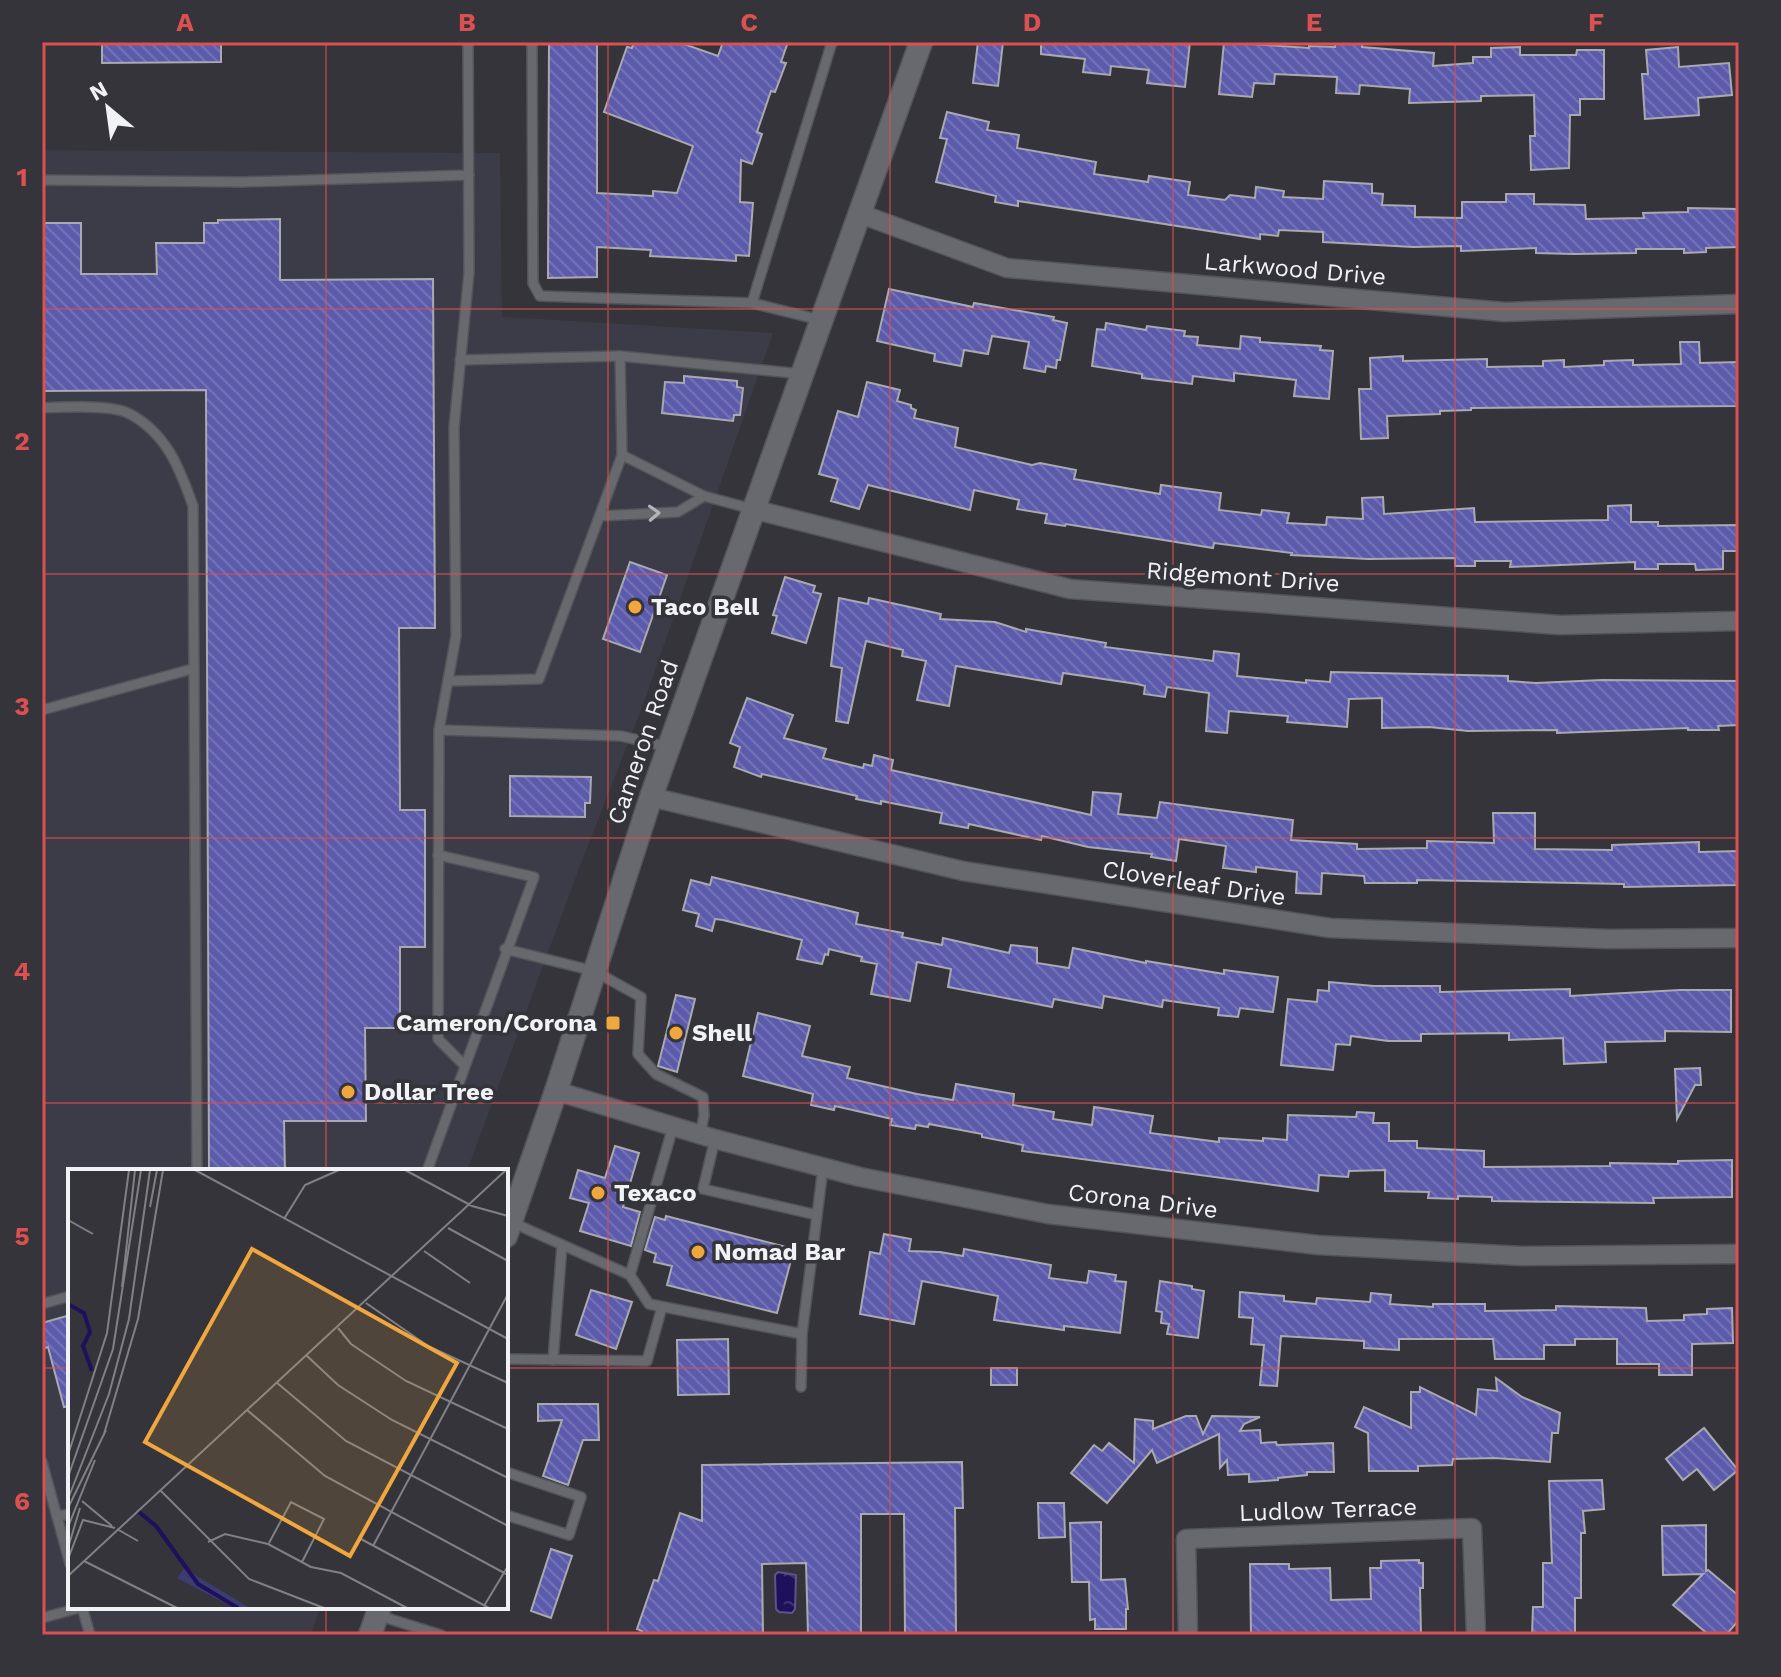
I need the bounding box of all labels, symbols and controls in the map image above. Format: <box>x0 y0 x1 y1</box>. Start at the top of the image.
text: A <box>176 7 194 37</box>
text: B <box>458 7 476 37</box>
text: C <box>740 7 758 37</box>
text: D <box>1023 7 1041 37</box>
text: E <box>1306 7 1322 37</box>
text: F <box>1588 7 1604 37</box>
north arrow <box>68 68 148 148</box>
text: N <box>85 76 112 106</box>
text: 1 <box>16 162 28 192</box>
street label: Larkwood Drive <box>1203 247 1387 291</box>
text: 2 <box>14 426 30 456</box>
one-way arrow <box>648 505 661 522</box>
street label: Ridgemont Drive <box>1145 556 1341 598</box>
place label: Taco Bell <box>651 593 759 621</box>
marker: Taco Bell <box>626 598 644 616</box>
street label: Cameron Road <box>602 656 684 828</box>
text: 3 <box>14 691 30 721</box>
street label: Cloverleaf Drive <box>1100 855 1288 911</box>
text: 4 <box>14 956 31 986</box>
place label: Cameron/Corona <box>396 1009 597 1037</box>
marker: Cameron/Corona <box>604 1014 622 1032</box>
place label: Shell <box>692 1019 752 1047</box>
marker: Shell <box>667 1024 685 1042</box>
place label: Dollar Tree <box>364 1078 494 1106</box>
marker: Dollar Tree <box>339 1083 357 1101</box>
inset map <box>68 1169 508 1609</box>
street label: Corona Drive <box>1067 1178 1219 1224</box>
place label: Texaco <box>614 1179 697 1207</box>
marker: Texaco <box>589 1184 607 1202</box>
text: 5 <box>14 1221 30 1251</box>
place label: Nomad Bar <box>714 1238 846 1266</box>
marker: Nomad Bar <box>689 1243 707 1261</box>
text: 6 <box>14 1486 30 1516</box>
street label: Ludlow Terrace <box>1238 1493 1418 1527</box>

